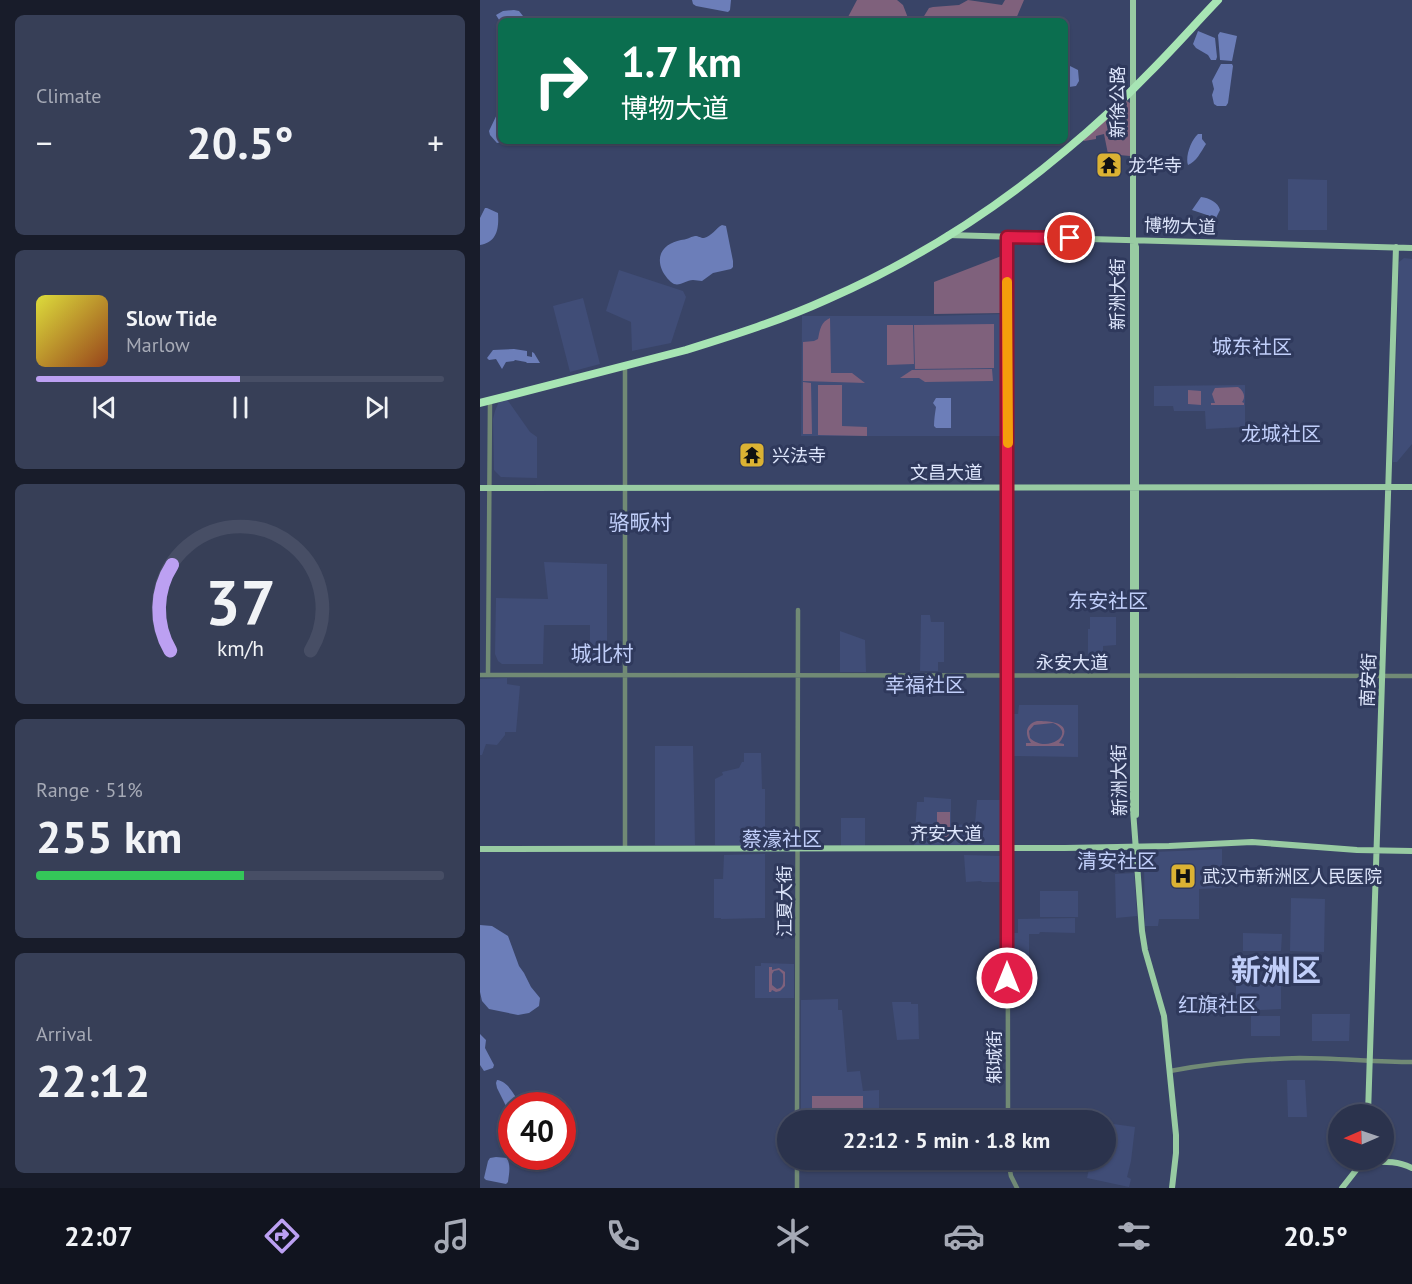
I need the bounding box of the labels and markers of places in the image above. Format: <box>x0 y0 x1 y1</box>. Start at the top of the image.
temple icon: 龙华寺 <box>1094 150 1124 180</box>
place label: 龙华寺 <box>1128 154 1182 177</box>
pin <box>1044 212 1095 263</box>
temple icon: 兴法寺 <box>737 440 767 470</box>
place label: 兴法寺 <box>772 444 826 467</box>
hospital icon: 武汉市新洲区人民医院 <box>1168 861 1198 891</box>
place label: 武汉市新洲区人民医院 <box>1202 865 1382 888</box>

